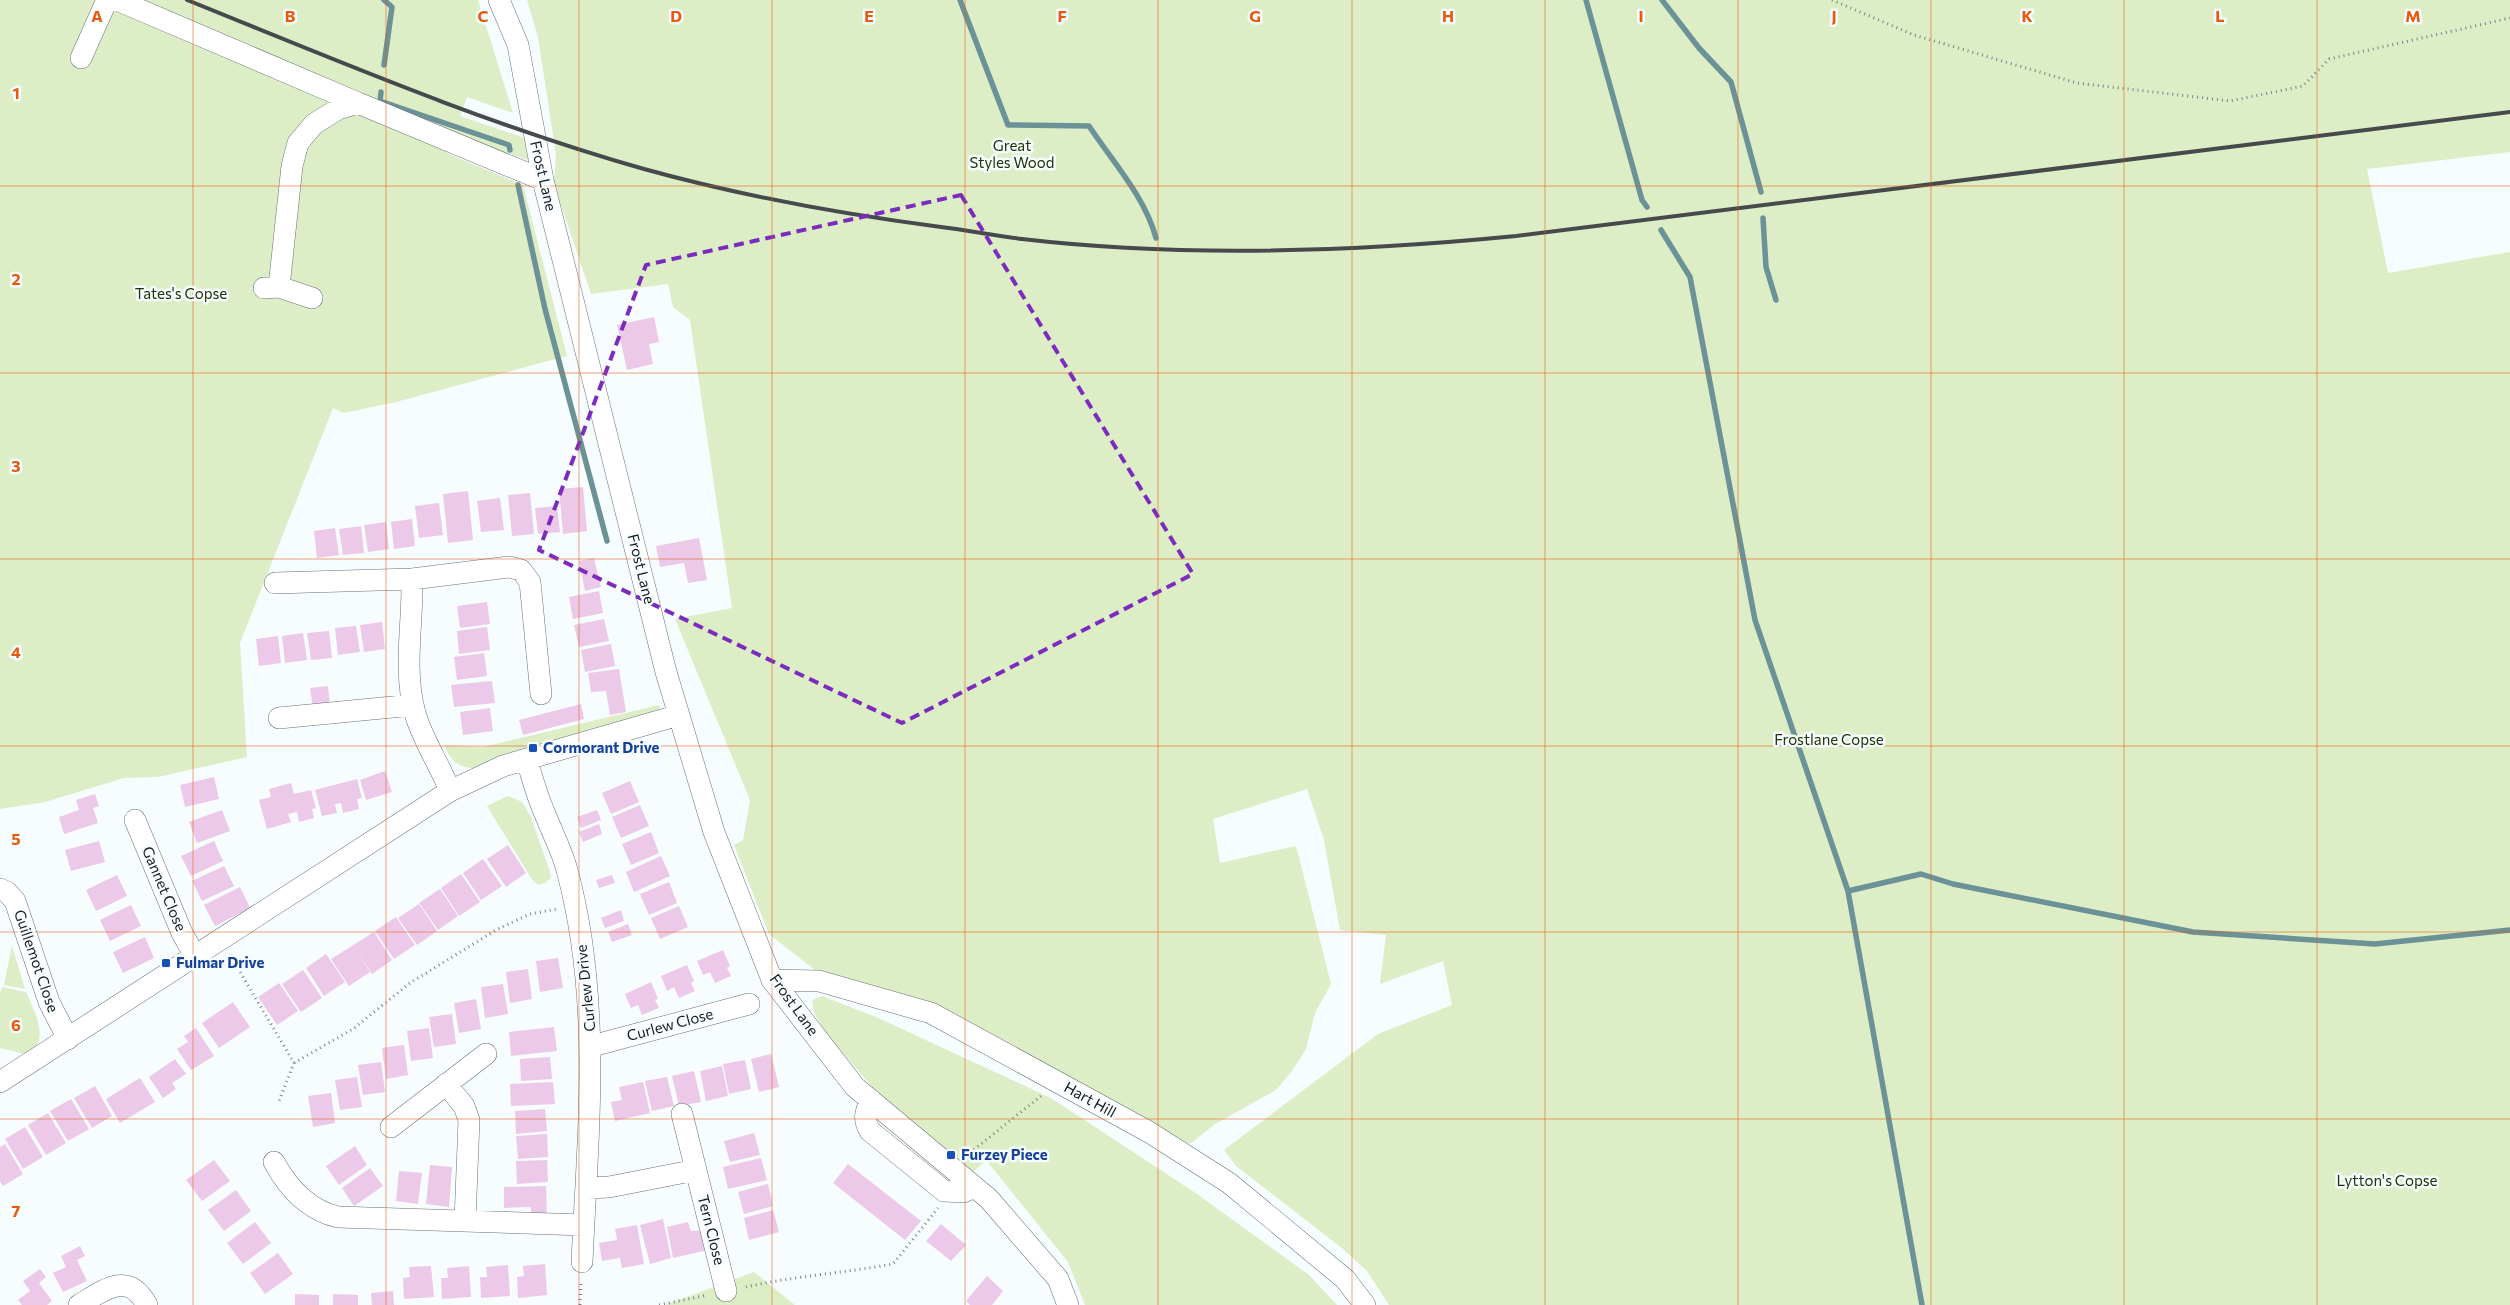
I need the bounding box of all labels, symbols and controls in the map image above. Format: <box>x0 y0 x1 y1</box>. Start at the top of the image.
text: A <box>91 6 103 25</box>
text: B <box>285 6 296 25</box>
text: C <box>478 6 489 25</box>
text: D <box>670 6 682 25</box>
text: E <box>864 6 874 25</box>
text: F <box>1057 6 1067 25</box>
text: G <box>1249 6 1261 25</box>
text: H <box>1442 6 1454 25</box>
text: I <box>1638 6 1644 25</box>
text: J <box>1831 6 1837 25</box>
text: K <box>2021 6 2033 25</box>
text: L <box>2215 6 2225 25</box>
text: M <box>2405 6 2421 25</box>
text: 1 <box>12 83 20 102</box>
park label: Great Styles Wood <box>970 136 1054 171</box>
street label: Frost Lane <box>527 139 561 213</box>
text: 2 <box>11 269 21 288</box>
park label: Tates's Copse <box>135 284 227 302</box>
text: 3 <box>11 456 21 475</box>
street label: Frost Lane <box>625 532 659 606</box>
text: 4 <box>11 642 21 661</box>
park label: Frostlane Copse <box>1774 730 1884 748</box>
place label: Cormorant Drive <box>543 738 659 756</box>
marker: Cormorant Drive <box>527 742 539 754</box>
text: 5 <box>11 829 21 848</box>
street label: Gannet Close <box>139 843 191 934</box>
street label: Guillemot Close <box>11 907 63 1014</box>
street label: Curlew Drive <box>571 944 599 1032</box>
place label: Fulmar Drive <box>176 953 264 971</box>
marker: Fulmar Drive <box>160 957 172 969</box>
street label: Frost Lane <box>766 970 823 1039</box>
street label: Curlew Close <box>625 1004 715 1044</box>
text: 6 <box>11 1015 21 1034</box>
street label: Hart Hill <box>1061 1077 1120 1121</box>
place label: Furzey Piece <box>961 1145 1048 1163</box>
marker: Furzey Piece <box>945 1149 957 1161</box>
park label: Lytton's Copse <box>2336 1171 2438 1189</box>
street label: Tern Close <box>695 1193 729 1267</box>
text: 7 <box>12 1201 21 1220</box>

